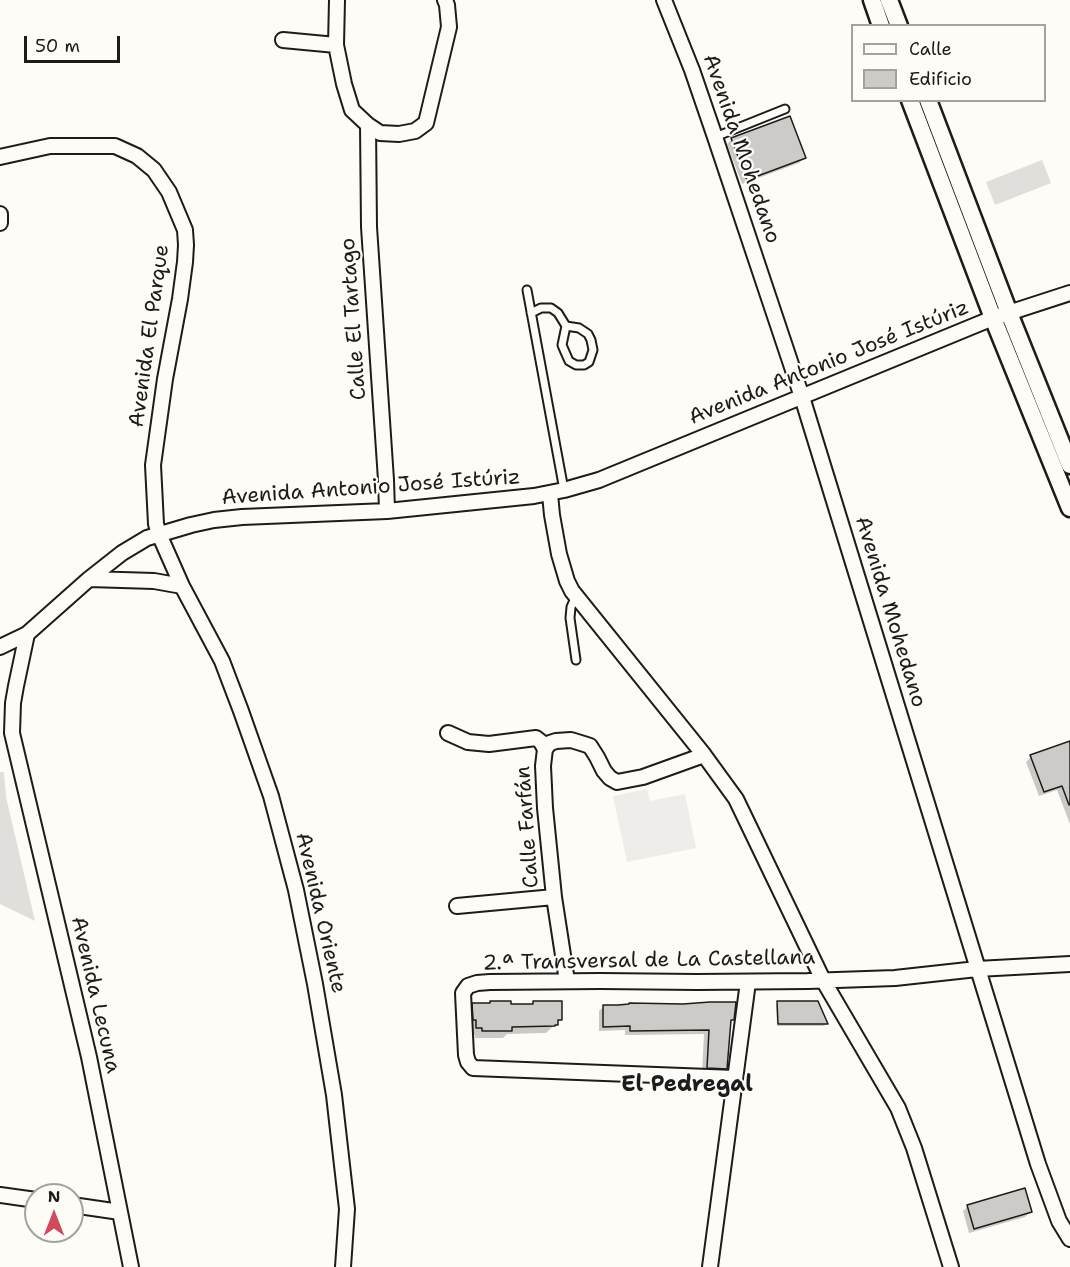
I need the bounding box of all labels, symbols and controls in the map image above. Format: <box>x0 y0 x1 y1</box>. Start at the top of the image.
scale bar <box>27 24 123 62</box>
legend <box>851 24 1046 102</box>
text: 50 m <box>35 34 80 58</box>
text: Calle <box>909 37 952 61</box>
street label: Avenida Mohedano <box>697 51 785 247</box>
text: Edificio <box>909 67 972 91</box>
street label: Calle El Tartago <box>336 237 372 401</box>
street label: Avenida El Parque <box>125 243 175 429</box>
street label: Avenida Antonio José Istúriz <box>685 295 973 431</box>
street label: Avenida Antonio José Istúriz <box>221 465 521 511</box>
street label: Avenida Mohedano <box>849 513 931 711</box>
street label: Calle Farfán <box>511 765 545 889</box>
street label: Avenida Oriente <box>289 830 351 996</box>
street label: Avenida Lecuna <box>65 914 125 1076</box>
street label: 2.ª Transversal de La Castellana <box>482 945 816 977</box>
district label: El Pedregal <box>621 1072 753 1098</box>
north arrow <box>24 1183 84 1243</box>
text: N <box>48 1186 60 1207</box>

